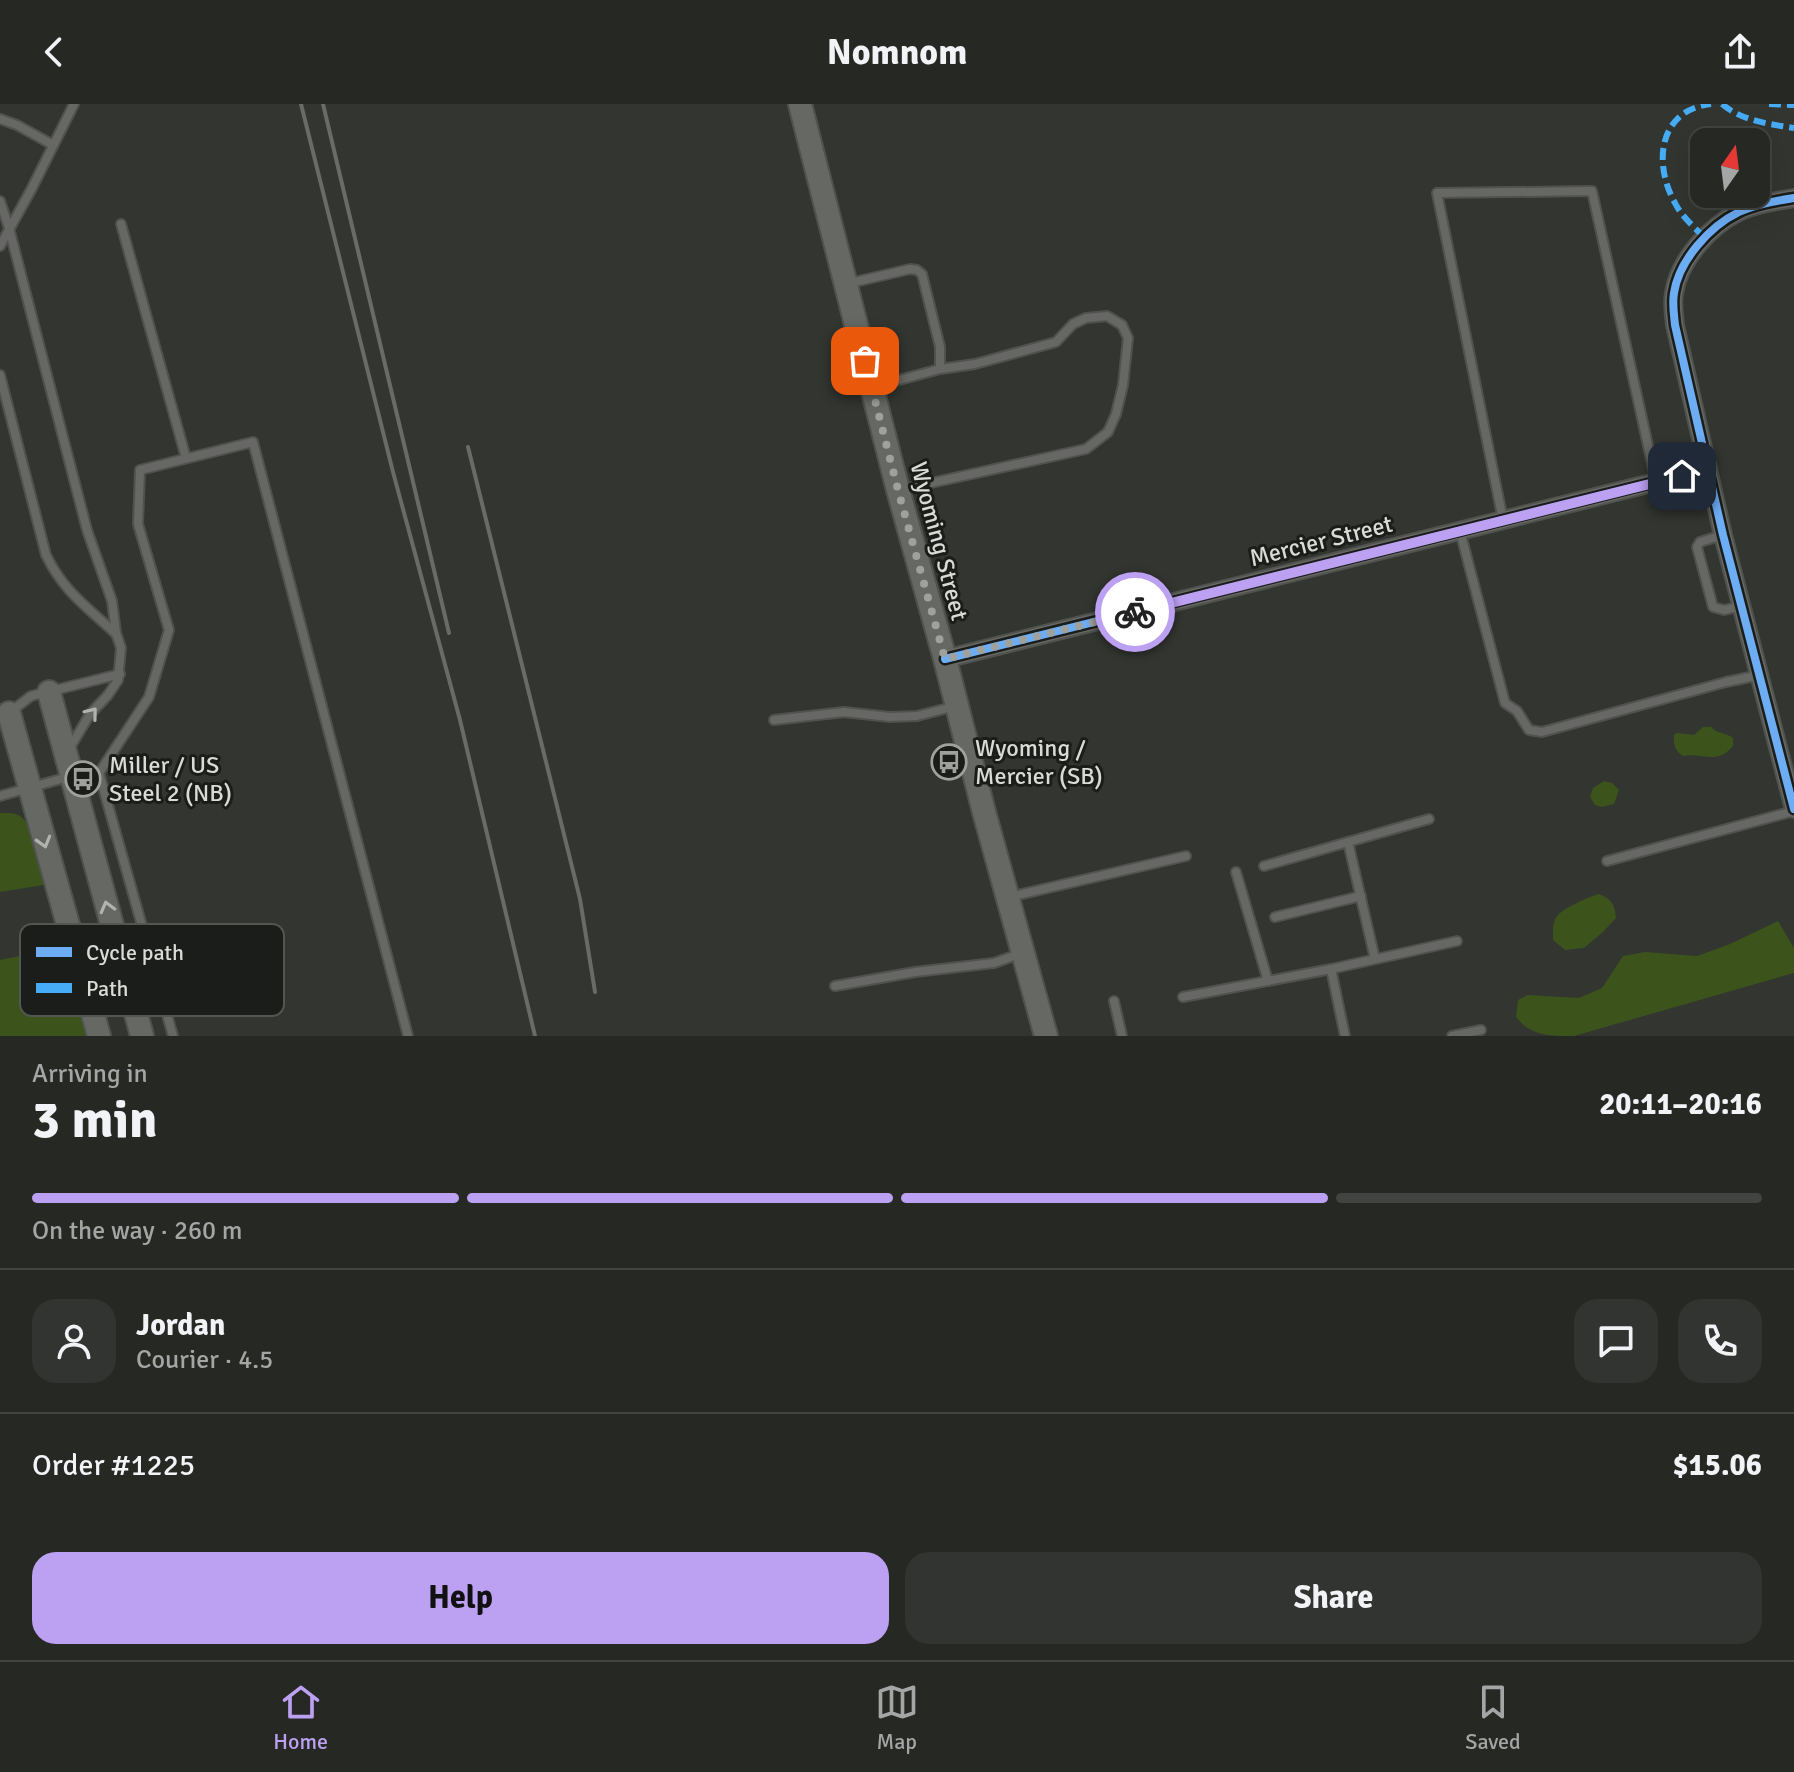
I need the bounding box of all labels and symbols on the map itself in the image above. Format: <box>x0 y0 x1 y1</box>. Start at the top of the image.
north arrow <box>1690 128 1770 208</box>
pin <box>831 327 899 395</box>
pin <box>1648 442 1716 510</box>
street label: Wyoming Street <box>903 458 975 624</box>
street label: Mercier Street <box>1246 509 1396 573</box>
courier <box>1095 572 1175 652</box>
one-way arrow <box>83 708 97 723</box>
place label: Wyoming / Mercier (SB) <box>975 733 1103 791</box>
bus stop icon: Wyoming / Mercier (SB) <box>930 743 968 781</box>
place label: Miller / US Steel 2 (NB) <box>109 750 232 808</box>
bus stop icon: Miller / US Steel 2 (NB) <box>64 760 102 798</box>
one-way arrow <box>35 835 51 849</box>
one-way arrow <box>99 900 116 914</box>
legend <box>20 924 284 1016</box>
text: Cycle path <box>86 939 184 966</box>
text: Path <box>86 975 129 1002</box>

